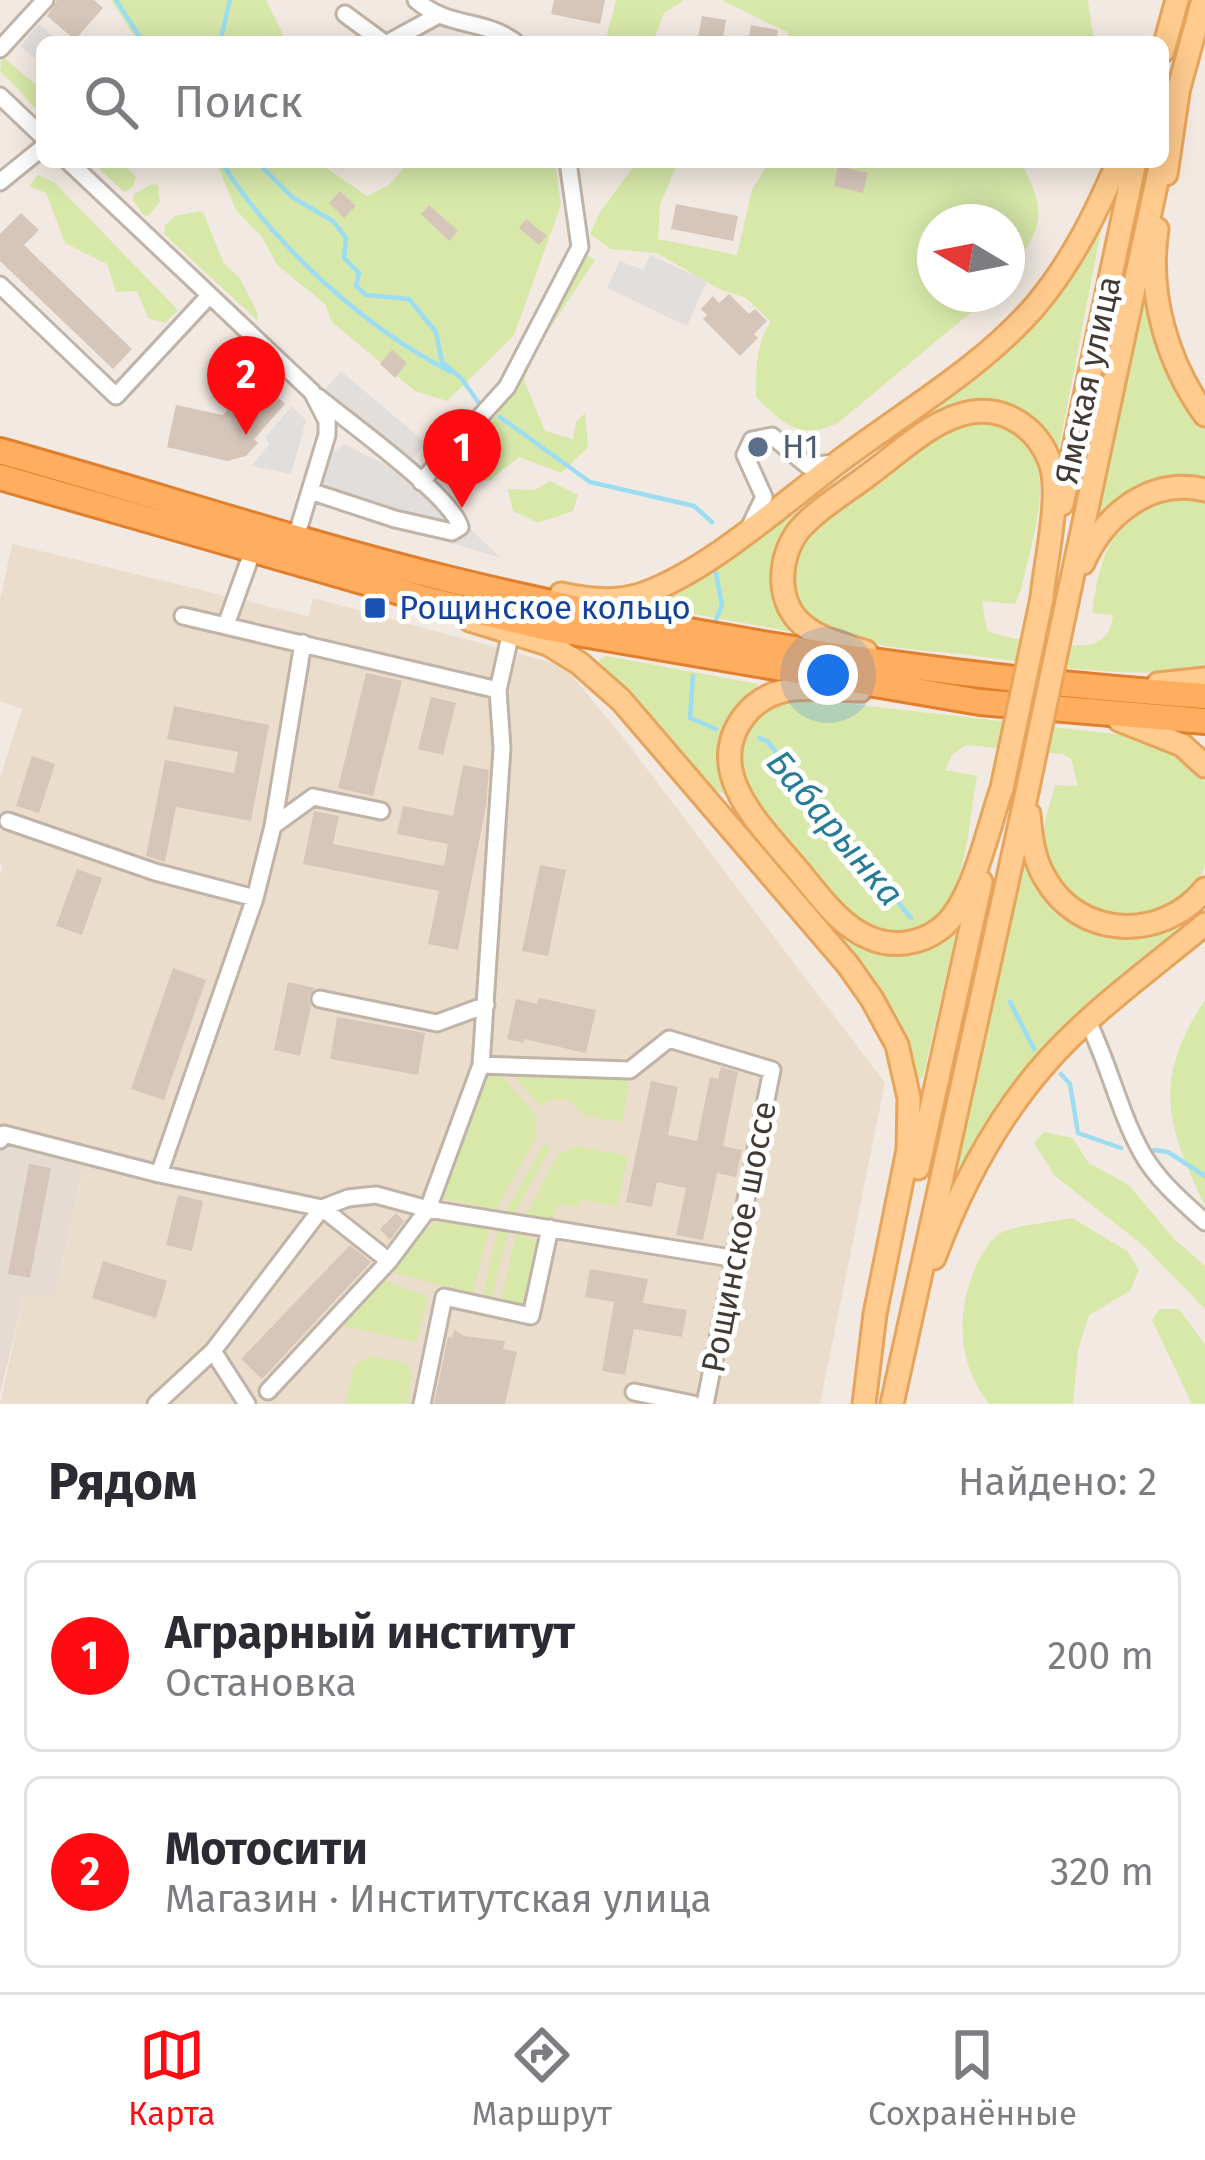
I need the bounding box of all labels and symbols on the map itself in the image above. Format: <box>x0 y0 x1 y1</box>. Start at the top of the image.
north arrow <box>917 204 1025 312</box>
street label: Ямская улица <box>1046 272 1130 488</box>
pin: 2 <box>207 336 285 435</box>
pin: 1 <box>423 409 501 508</box>
place label: Н1 <box>782 427 819 467</box>
marker: Н1 <box>745 434 771 460</box>
place label: Рощинское кольцо <box>399 588 691 628</box>
marker: Рощинское кольцо <box>362 595 388 621</box>
your location <box>798 645 858 705</box>
water label: Бабарынка <box>757 741 913 915</box>
street label: Рощинское шоссе <box>693 1098 785 1376</box>

